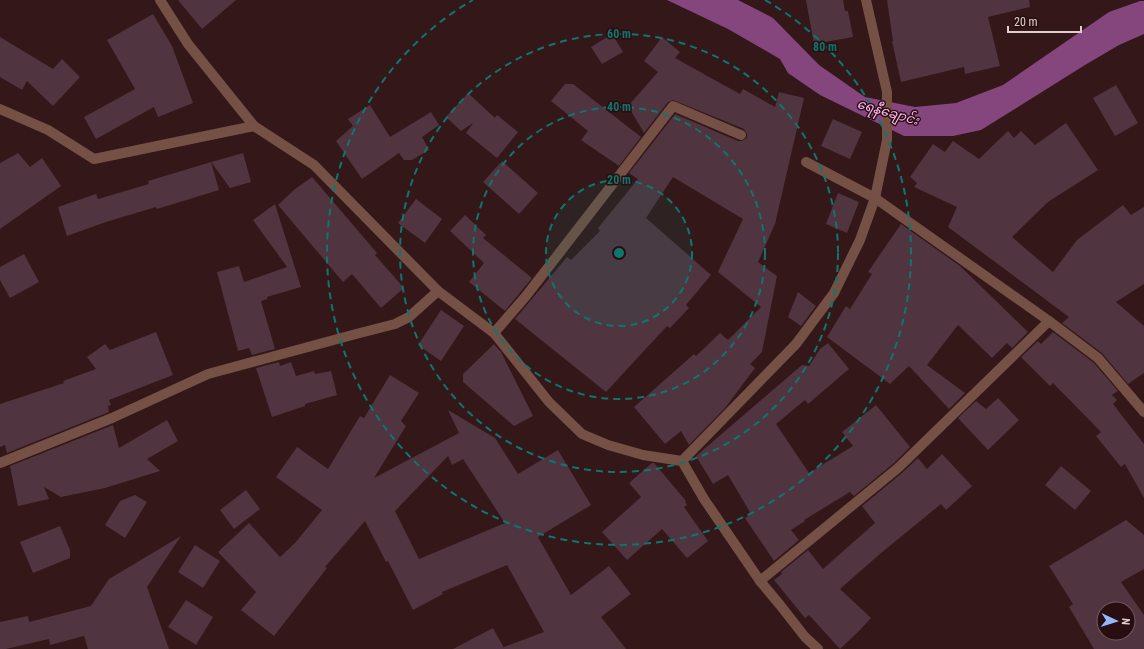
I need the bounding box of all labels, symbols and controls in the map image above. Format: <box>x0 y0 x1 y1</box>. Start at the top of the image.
scale bar <box>1008 8 1081 34</box>
text: 20 m <box>1014 15 1038 29</box>
text: 60 m <box>607 27 631 41</box>
text: 80 m <box>813 40 837 54</box>
water label: ရေနီချောင်း <box>854 94 923 132</box>
text: 40 m <box>607 100 631 114</box>
text: 20 m <box>607 173 631 187</box>
centre of rings <box>612 246 626 260</box>
north arrow <box>1096 601 1136 641</box>
text: N <box>1119 618 1132 626</box>

